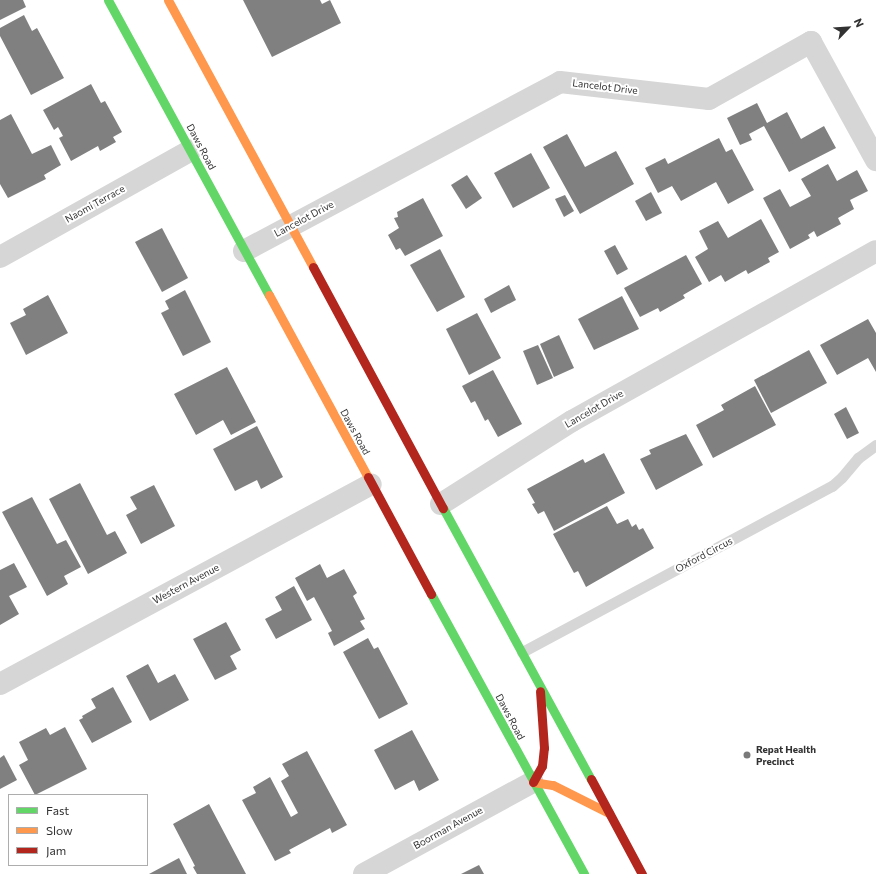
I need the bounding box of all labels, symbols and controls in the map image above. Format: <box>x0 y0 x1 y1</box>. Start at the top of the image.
north arrow <box>828 8 868 48</box>
text: N <box>852 16 867 29</box>
street label: Lancelot Drive <box>572 77 638 97</box>
street label: Daws Road <box>184 122 218 172</box>
street label: Naomi Terrace <box>63 183 127 225</box>
street label: Lancelot Drive <box>272 198 336 240</box>
street label: Lancelot Drive <box>563 387 625 431</box>
street label: Daws Road <box>338 407 372 457</box>
street label: Oxford Circus <box>673 535 735 575</box>
street label: Western Avenue <box>151 561 221 607</box>
street label: Daws Road <box>493 692 527 742</box>
place label: Repat Health Precinct <box>756 743 816 766</box>
marker: Repat Health Precinct <box>741 749 753 761</box>
legend <box>8 794 148 866</box>
text: Fast <box>46 803 69 817</box>
street label: Boorman Avenue <box>411 804 485 852</box>
text: Slow <box>46 823 73 837</box>
text: Jam <box>46 843 66 857</box>

